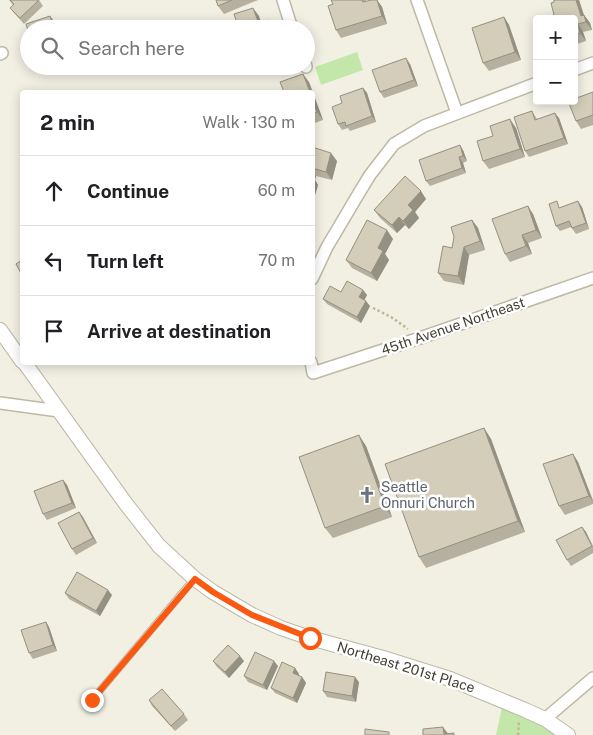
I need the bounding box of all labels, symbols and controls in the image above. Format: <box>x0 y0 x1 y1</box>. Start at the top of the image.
map controls <box>533 15 578 105</box>
button: + <box>533 15 578 60</box>
search box <box>20 20 315 75</box>
icon: search <box>38 34 66 62</box>
text: Search here <box>78 37 185 59</box>
button: − <box>533 60 578 105</box>
text: 2 min <box>40 110 95 135</box>
text: Walk · 130 m <box>202 113 295 132</box>
icon: ahead <box>40 177 68 205</box>
text: Continue <box>87 180 169 202</box>
text: 60 m <box>258 181 295 200</box>
icon: left <box>40 247 68 275</box>
text: Turn left <box>87 250 164 272</box>
text: 70 m <box>258 251 295 270</box>
street label: 45th Avenue Northeast <box>379 294 527 358</box>
icon: arrive <box>40 317 68 345</box>
text: Arrive at destination <box>87 320 271 342</box>
place label: Seattle Onnuri Church <box>381 479 475 511</box>
church icon: Seattle Onnuri Church <box>357 485 377 505</box>
route start <box>299 627 322 650</box>
street label: Northeast 201st Place <box>335 638 477 696</box>
route end <box>81 689 104 712</box>

